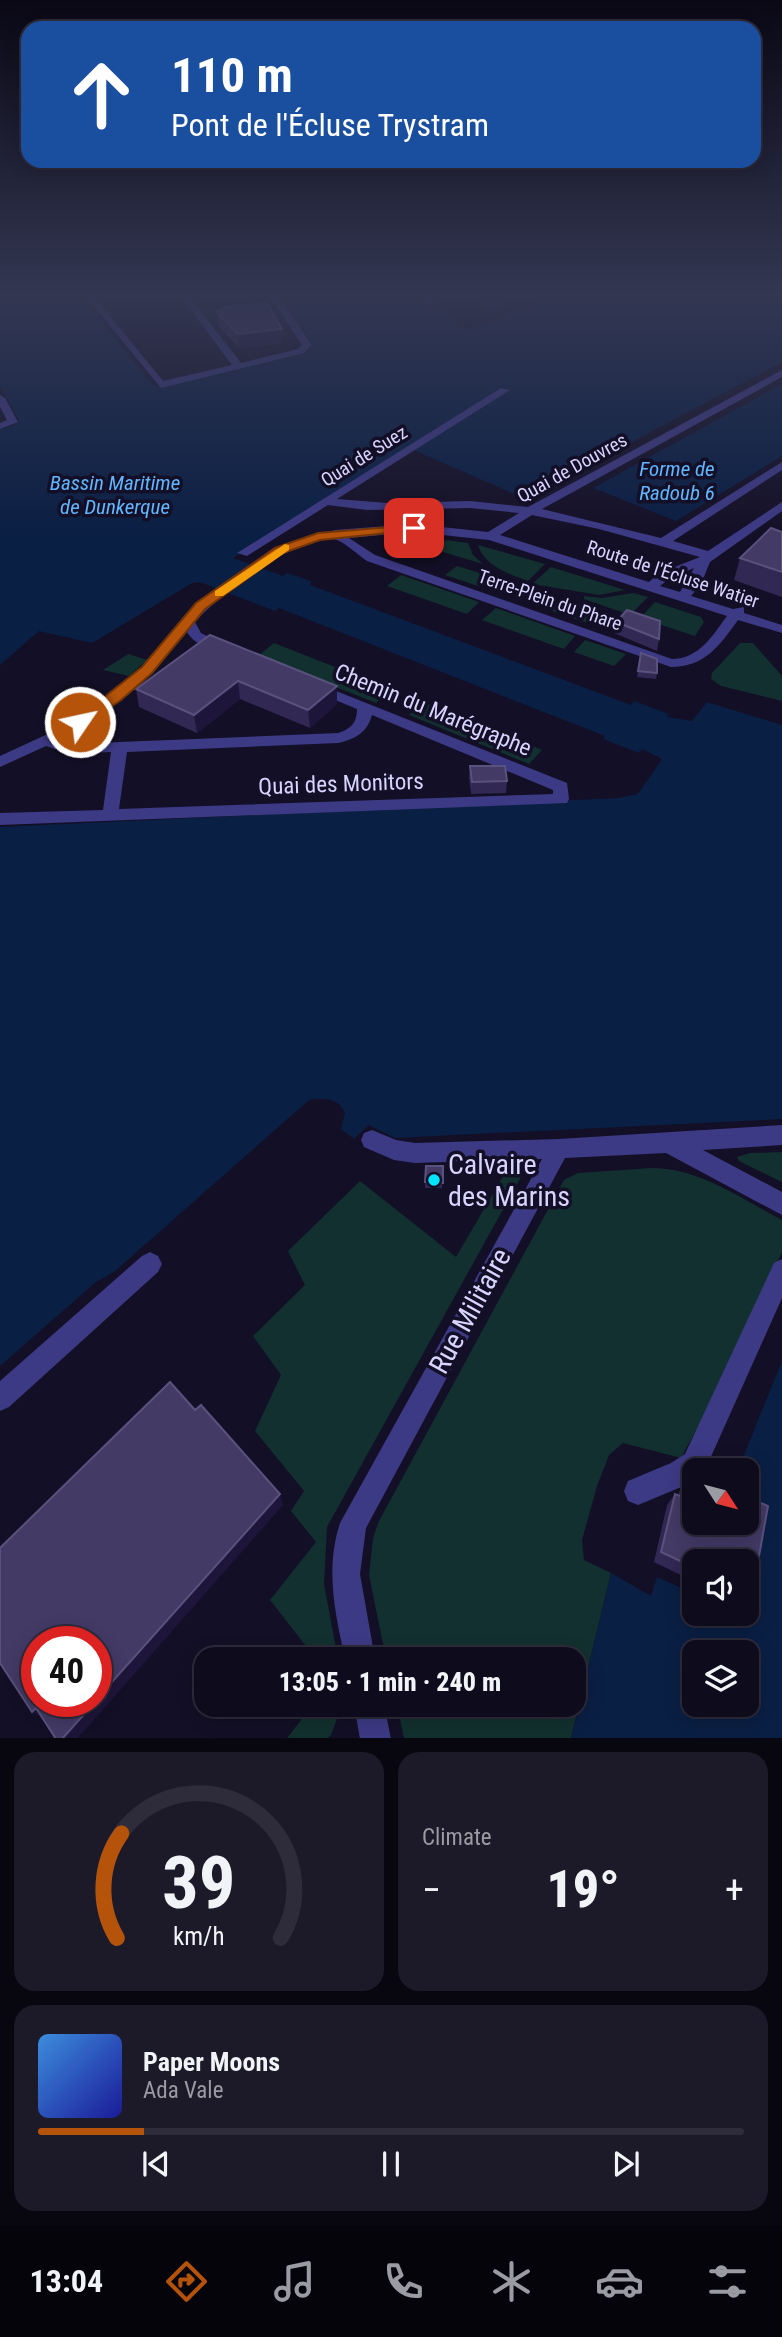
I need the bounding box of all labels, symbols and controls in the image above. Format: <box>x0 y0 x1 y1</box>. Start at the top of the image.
text: 110 m <box>171 47 293 104</box>
icon: ahead <box>56 49 147 140</box>
text: Pont de l'Écluse Trystram <box>171 106 489 144</box>
street label: Quai de Suez <box>317 420 411 492</box>
street label: Quai de Douvres <box>513 428 631 508</box>
water label: Forme de Radoub 6 <box>639 457 715 505</box>
water label: Bassin Maritime de Dunkerque <box>50 471 180 519</box>
pin <box>384 498 444 558</box>
icon: arrive <box>395 509 433 547</box>
street label: Route de l'Écluse Watier <box>584 535 762 613</box>
street label: Terre-Plein du Phare <box>475 565 625 635</box>
street label: Chemin du Marégraphe <box>331 658 535 762</box>
position arrow <box>43 685 117 759</box>
street label: Quai des Monitors <box>258 768 424 800</box>
place label: Calvaire des Marins <box>448 1148 570 1213</box>
marker: Calvaire des Marins <box>426 1172 442 1188</box>
street label: Rue Militaire <box>422 1243 518 1379</box>
north arrow <box>682 1458 760 1535</box>
map controls <box>682 1458 759 1717</box>
button: sound <box>682 1549 759 1626</box>
speed limit sign: 40 <box>21 1626 112 1717</box>
button: layers <box>682 1640 759 1717</box>
text: 13:05 · 1 min · 240 m <box>279 1667 501 1697</box>
text: Climate <box>422 1824 492 1851</box>
text: 39 <box>162 1840 236 1926</box>
text: 19° <box>546 1859 620 1920</box>
text: − <box>422 1868 441 1912</box>
text: + <box>725 1868 744 1912</box>
text: km/h <box>173 1921 225 1950</box>
text: Paper Moons <box>143 2047 280 2077</box>
text: Ada Vale <box>143 2077 223 2104</box>
icon: previous <box>137 2145 175 2183</box>
icon: pause <box>372 2145 410 2183</box>
icon: next <box>607 2145 645 2183</box>
icon: directions <box>162 2257 211 2306</box>
icon: music <box>270 2257 319 2306</box>
icon: phone <box>379 2257 428 2306</box>
icon: climate <box>487 2257 536 2306</box>
icon: car <box>595 2257 644 2306</box>
icon: filters <box>703 2257 752 2306</box>
text: 13:04 <box>30 2262 103 2300</box>

